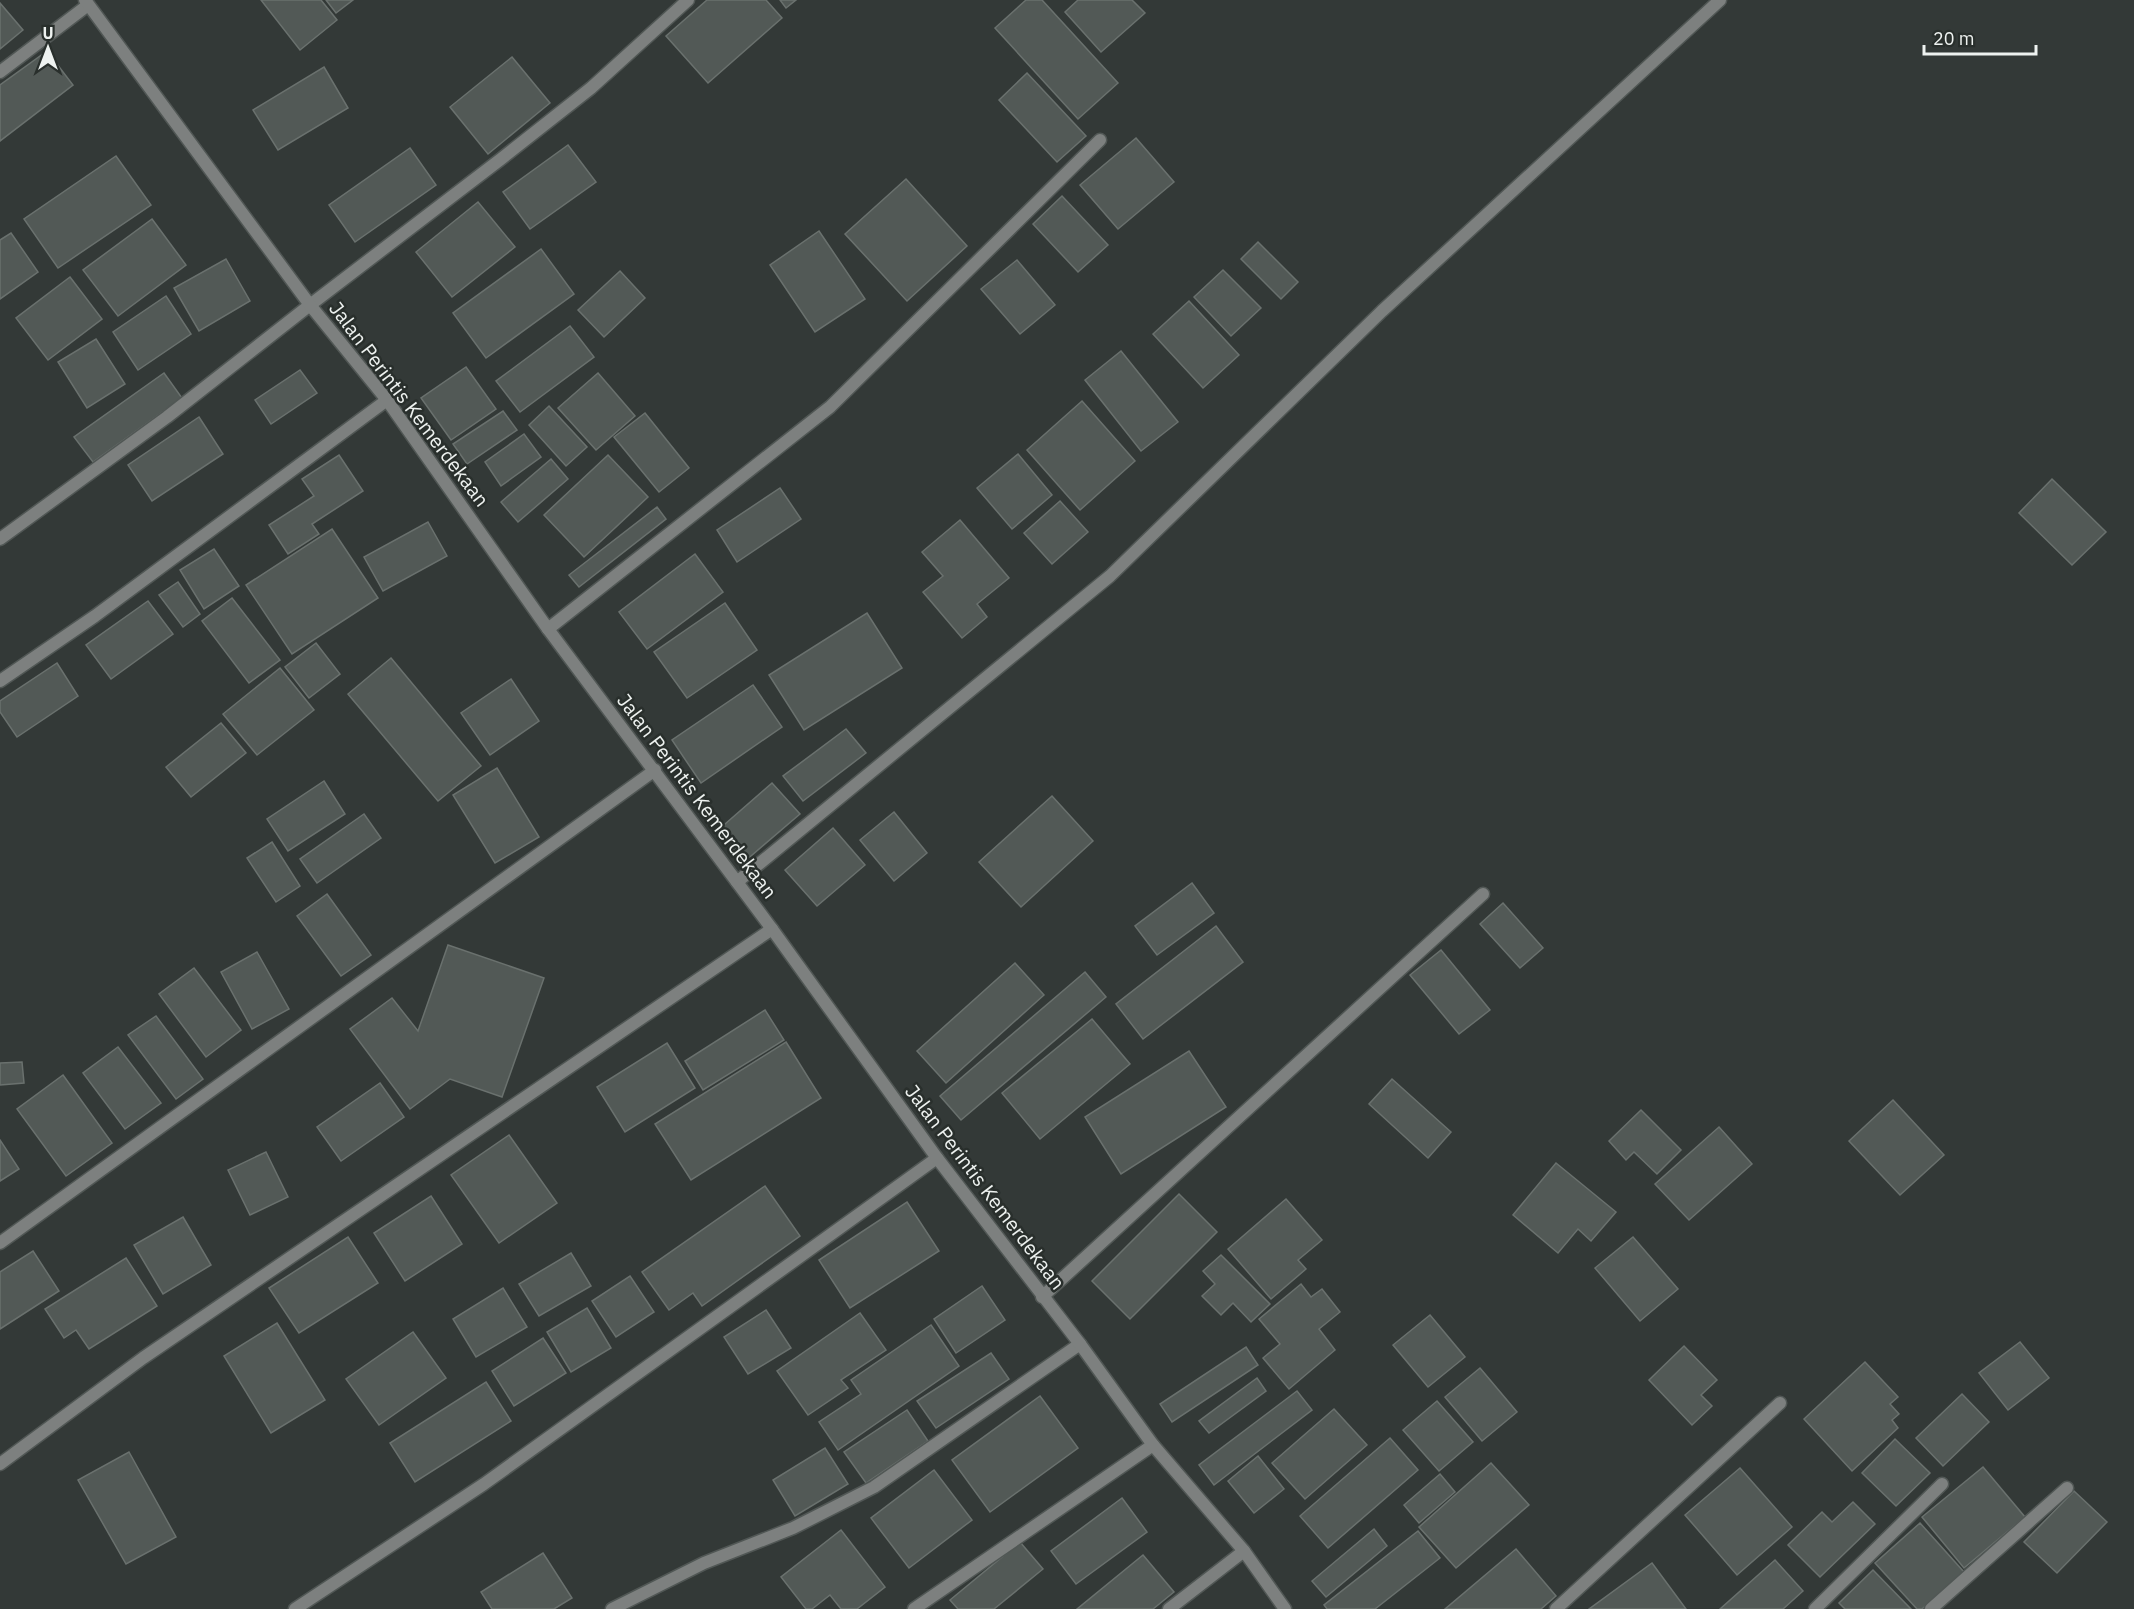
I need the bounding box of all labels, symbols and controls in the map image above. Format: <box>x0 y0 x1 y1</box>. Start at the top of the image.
north arrow <box>18 18 78 78</box>
scale bar <box>1924 18 2036 56</box>
text: U <box>42 23 54 43</box>
text: 20 m <box>1933 27 1975 50</box>
street label: Jalan Perintis Kemerdekaan <box>323 296 496 512</box>
street label: Jalan Perintis Kemerdekaan <box>611 688 784 904</box>
street label: Jalan Perintis Kemerdekaan <box>899 1079 1072 1295</box>

